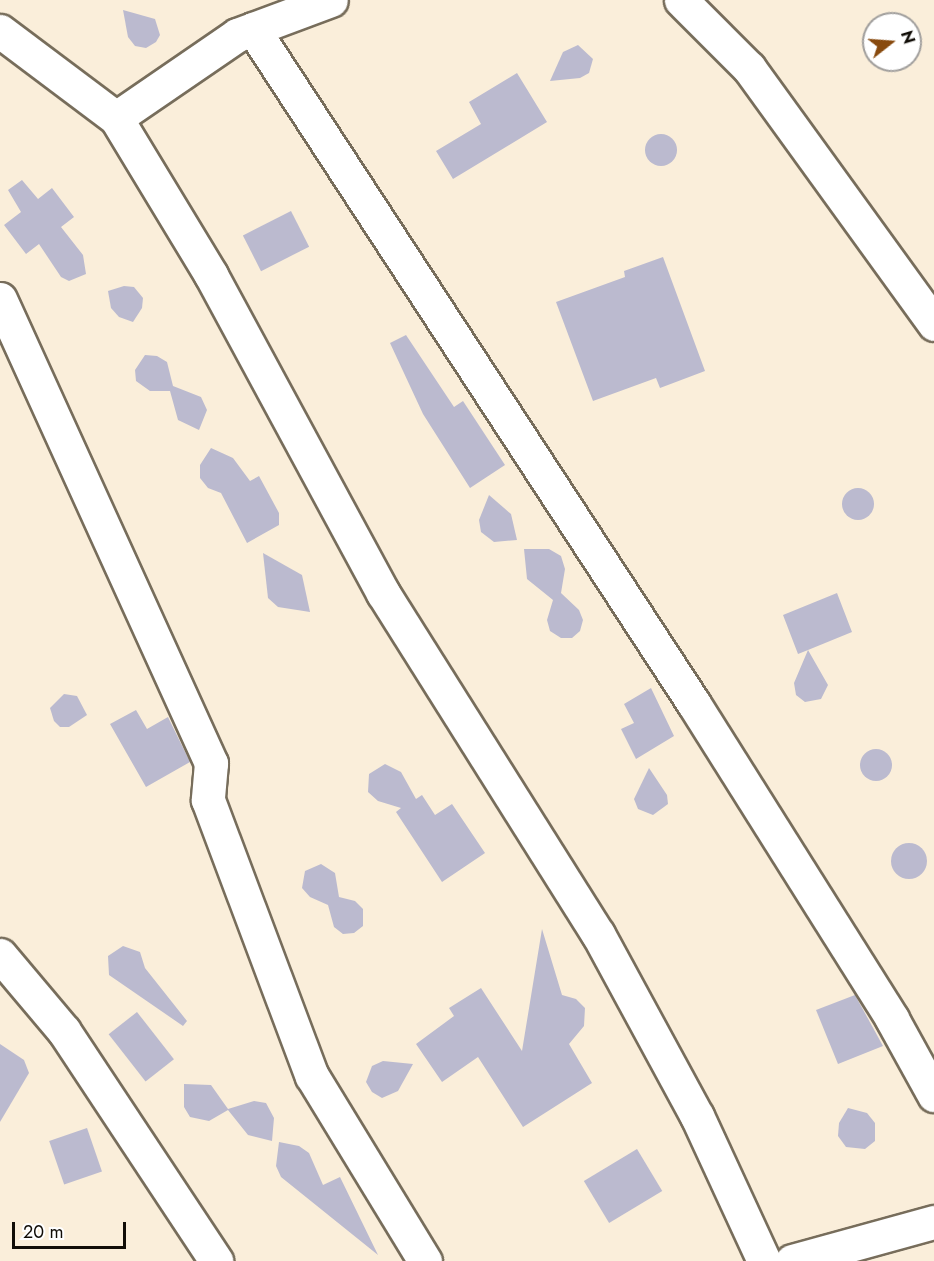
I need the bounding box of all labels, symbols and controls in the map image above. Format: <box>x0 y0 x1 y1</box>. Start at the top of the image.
north arrow <box>862 12 922 72</box>
text: N <box>895 28 921 47</box>
scale bar <box>15 1210 129 1248</box>
text: 20 m <box>23 1219 63 1245</box>

